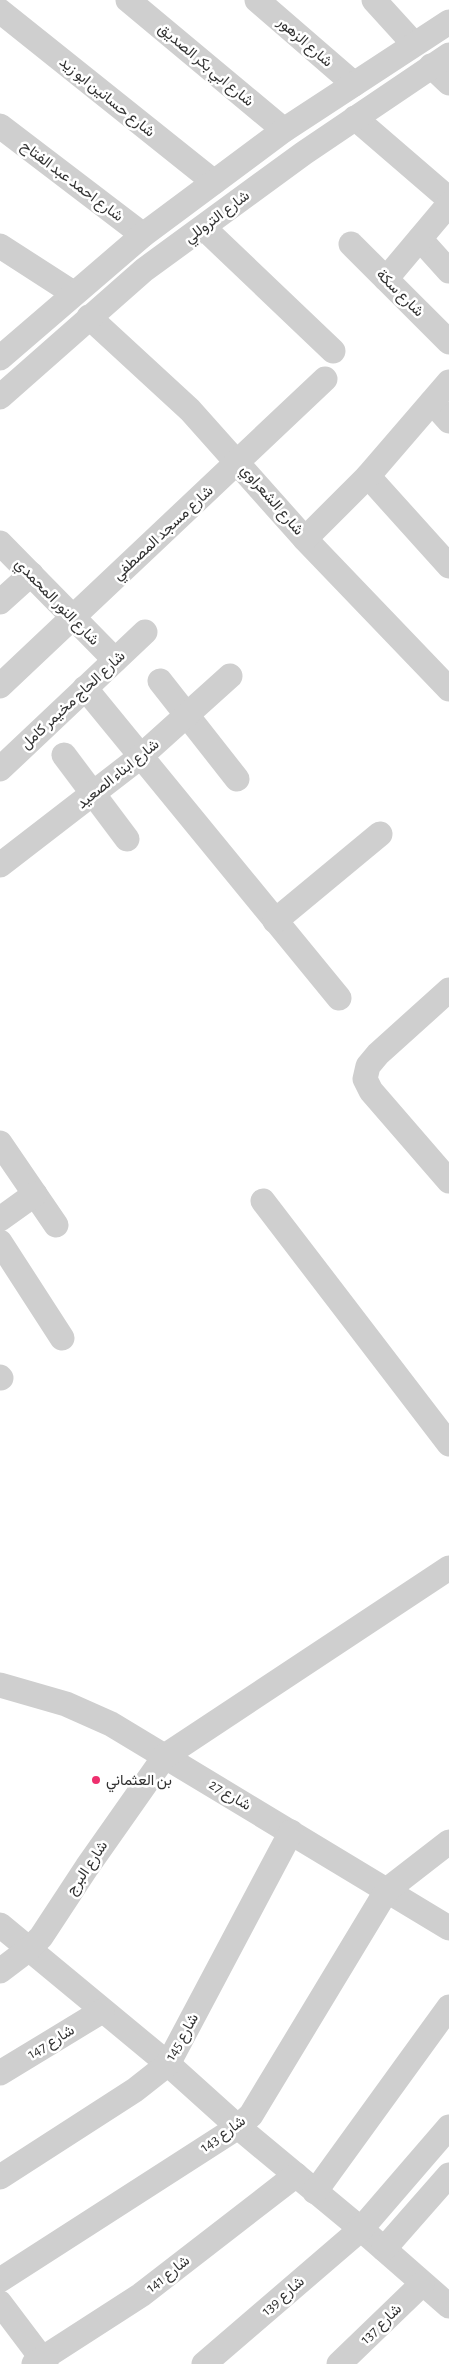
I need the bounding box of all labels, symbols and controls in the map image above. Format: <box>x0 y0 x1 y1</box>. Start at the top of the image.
street label: شارع الزهور <box>272 14 335 72</box>
street label: شارع ابي بكر الصديق <box>152 21 257 113</box>
street label: شارع حسانين ابو زيد <box>55 54 158 142</box>
street label: شارع احمد عبد الفتاح <box>16 138 126 227</box>
street label: شارع التروللي <box>182 188 255 250</box>
street label: شارع سكة <box>371 267 427 322</box>
street label: شارع الشعراوي <box>234 462 306 541</box>
street label: شارع مسجد المصطفي <box>110 483 219 587</box>
street label: شارع النور المحمدي <box>9 556 102 652</box>
street label: شارع الحاج مخيمر كامل <box>18 648 130 754</box>
street label: شارع ابناء الصعيد <box>74 736 164 814</box>
place label: بن العثماني <box>106 1773 172 1793</box>
marker: بن العثماني <box>90 1774 102 1786</box>
street label: شارع 27 <box>205 1777 254 1816</box>
street label: شارع البرج <box>64 1838 113 1899</box>
street label: شارع 145 <box>163 2011 204 2064</box>
street label: شارع 147 <box>25 2022 79 2064</box>
street label: شارع 143 <box>198 2113 250 2157</box>
street label: شارع 141 <box>144 2253 194 2298</box>
street label: شارع 139 <box>259 2273 309 2321</box>
street label: شارع 137 <box>358 2301 406 2349</box>

